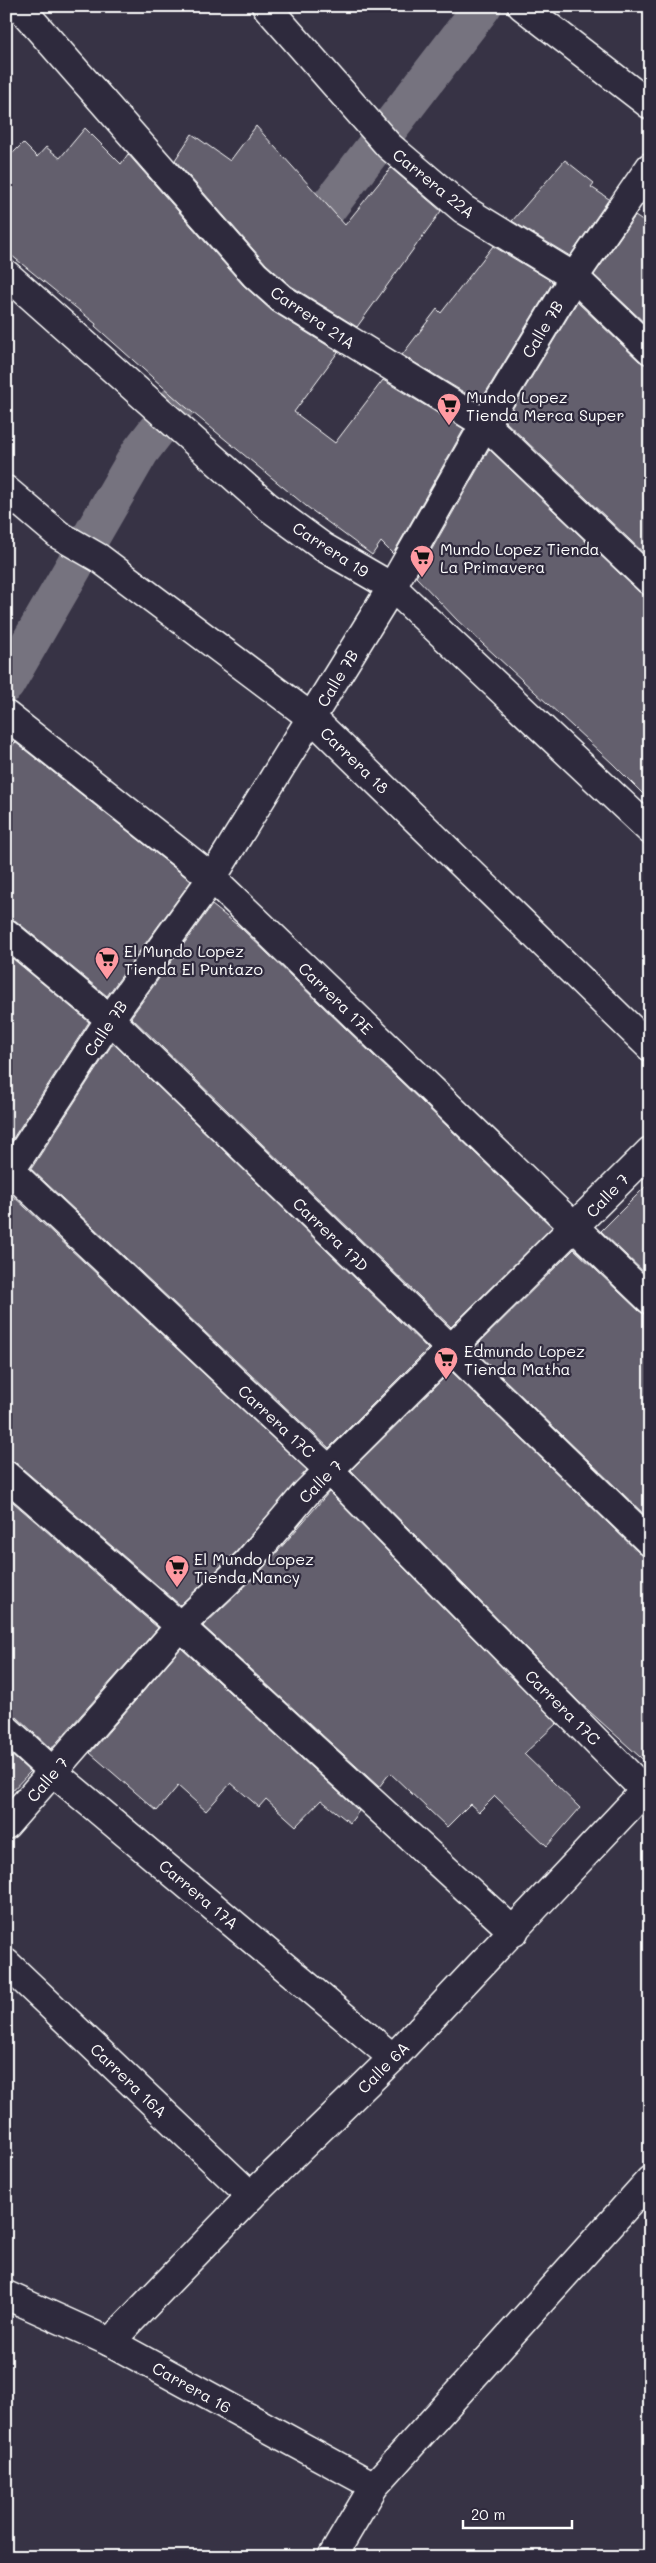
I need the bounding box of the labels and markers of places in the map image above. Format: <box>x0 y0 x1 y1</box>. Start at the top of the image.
place label: Mundo Lopez Tienda Merca Super <box>466 386 625 425</box>
supermarket icon: Mundo Lopez Tienda Merca Super <box>436 392 462 426</box>
place label: Mundo Lopez Tienda La Primavera <box>440 538 600 577</box>
supermarket icon: Mundo Lopez Tienda La Primavera <box>409 544 435 578</box>
place label: El Mundo Lopez Tienda El Puntazo <box>124 940 263 979</box>
supermarket icon: El Mundo Lopez Tienda El Puntazo <box>94 946 120 980</box>
place label: Edmundo Lopez Tienda Matha <box>464 1340 585 1379</box>
supermarket icon: Edmundo Lopez Tienda Matha <box>433 1346 459 1380</box>
place label: El Mundo Lopez Tienda Nancy <box>194 1548 314 1587</box>
supermarket icon: El Mundo Lopez Tienda Nancy <box>164 1554 190 1588</box>

